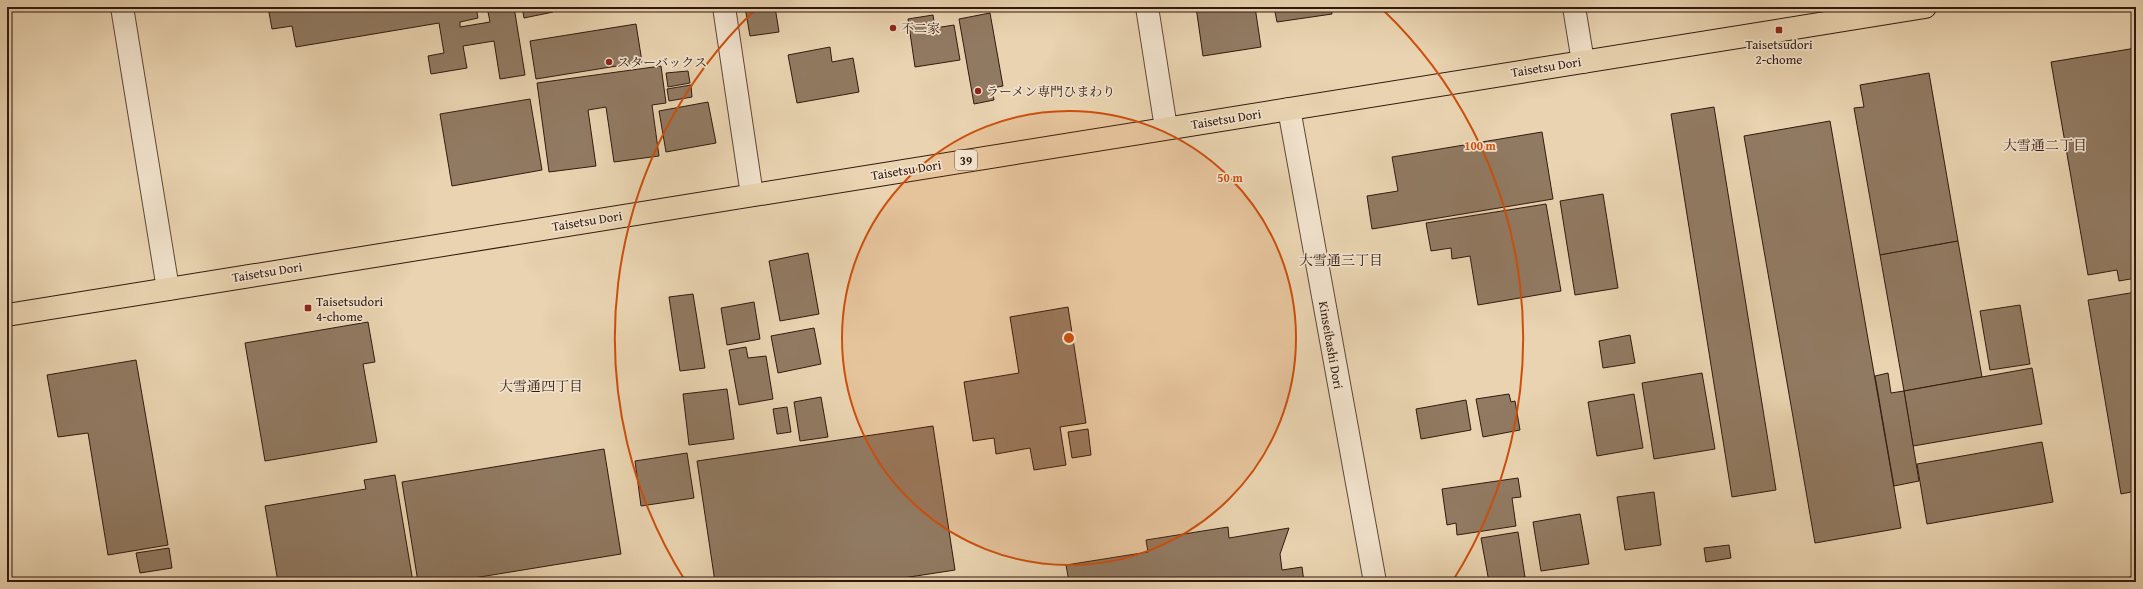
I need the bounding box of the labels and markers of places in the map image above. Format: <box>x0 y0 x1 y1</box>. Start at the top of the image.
place label: 不二家 <box>901 19 940 38</box>
marker: 不二家 <box>888 23 898 33</box>
marker: Taisetsudori 2-chome <box>1774 25 1784 35</box>
place label: Taisetsudori 2-chome <box>1745 35 1813 69</box>
place label: スターバックス <box>617 53 707 72</box>
marker: スターバックス <box>604 57 614 67</box>
place label: ラーメン専門ひまわり <box>986 82 1115 101</box>
marker: ラーメン専門ひまわり <box>973 86 983 96</box>
place label: Taisetsudori 4-chome <box>316 292 384 326</box>
marker: Taisetsudori 4-chome <box>303 303 313 313</box>
centre of rings <box>1062 331 1076 345</box>

